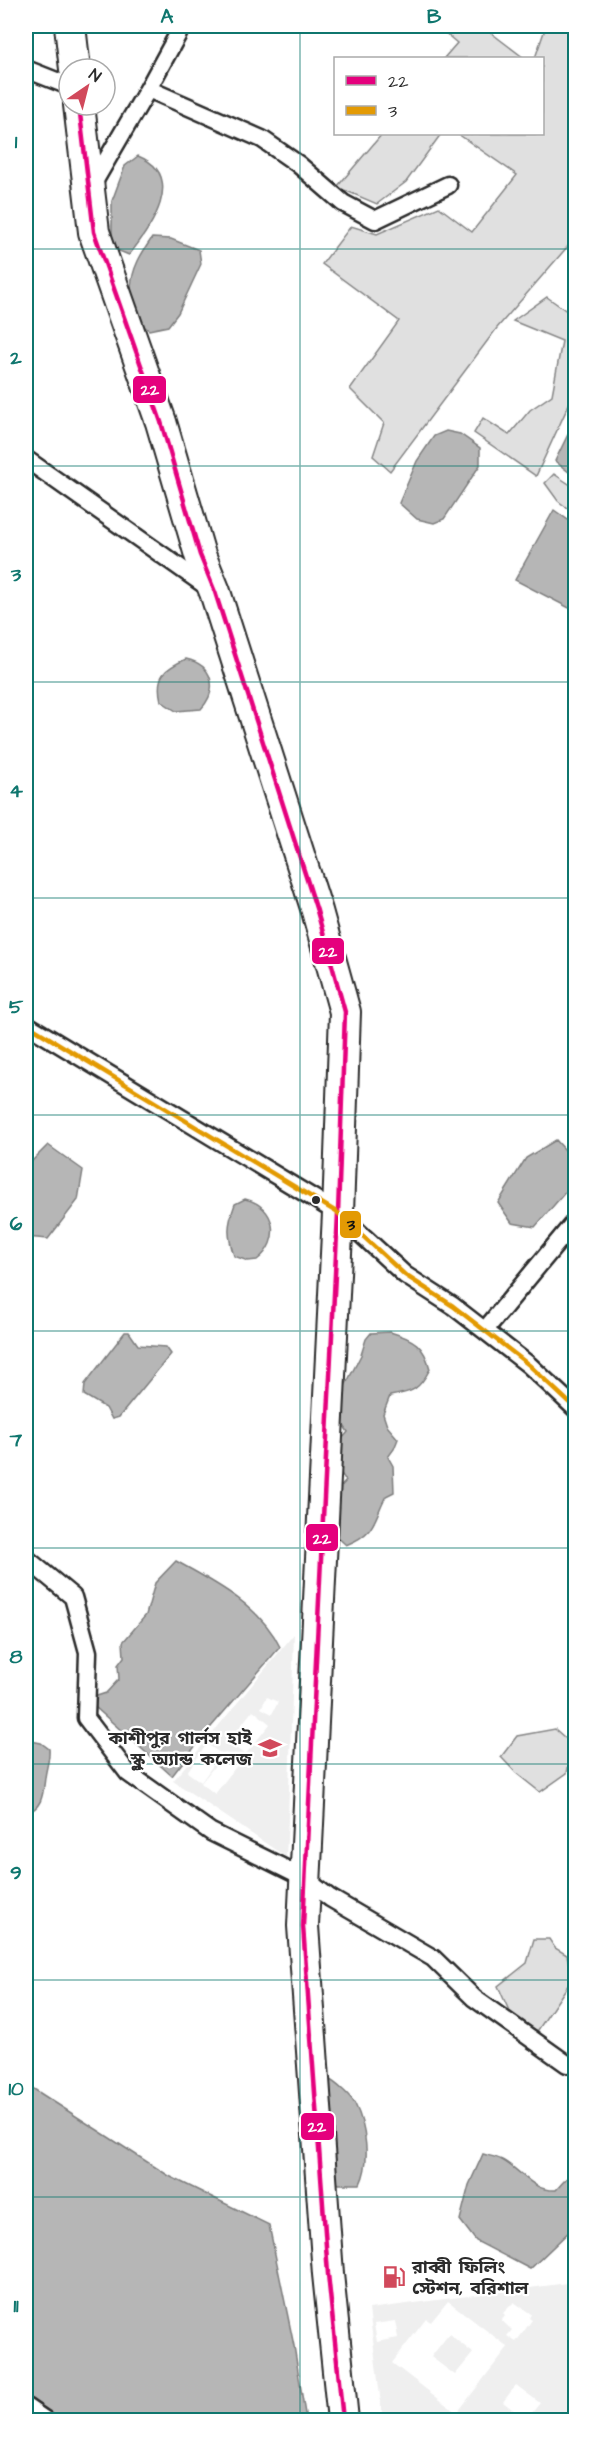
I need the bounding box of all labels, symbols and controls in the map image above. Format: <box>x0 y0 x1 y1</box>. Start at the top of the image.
text: A <box>161 3 174 31</box>
text: B <box>427 3 442 31</box>
north arrow <box>57 57 117 117</box>
legend <box>334 57 544 135</box>
text: N <box>85 64 105 87</box>
text: 22 <box>388 69 409 94</box>
text: 3 <box>388 99 397 124</box>
text: 1 <box>15 128 18 156</box>
text: 2 <box>9 344 22 372</box>
line badge: 22 <box>132 375 167 404</box>
text: 22 <box>140 379 160 401</box>
text: 3 <box>10 561 22 589</box>
text: 4 <box>9 777 23 805</box>
line badge: 22 <box>311 937 345 965</box>
text: 22 <box>318 941 338 963</box>
text: 5 <box>9 993 24 1021</box>
unlabelled marker <box>310 1194 322 1206</box>
text: 6 <box>10 1210 23 1238</box>
line badge: 3 <box>339 1210 362 1239</box>
text: 3 <box>346 1214 356 1236</box>
text: 7 <box>9 1426 23 1454</box>
line badge: 22 <box>305 1523 339 1552</box>
text: 22 <box>312 1528 332 1550</box>
text: 8 <box>10 1643 23 1671</box>
place label: কাশীপুর গার্লস হাই স্কুল অ্যান্ড কলেজ <box>107 1726 253 1772</box>
school or university icon: কাশীপুর গার্লস হাই স্কুল অ্যান্ড কলেজ <box>257 1735 283 1761</box>
text: 9 <box>10 1859 22 1887</box>
text: 10 <box>8 2075 24 2103</box>
line badge: 22 <box>300 2112 335 2141</box>
text: 22 <box>307 2116 327 2138</box>
place label: রাব্বী ফিলিং স্টেশন, বরিশাল <box>411 2255 529 2301</box>
fuel station icon: রাব্বী ফিলিং স্টেশন, বরিশাল <box>381 2264 407 2290</box>
text: 11 <box>13 2292 19 2320</box>

